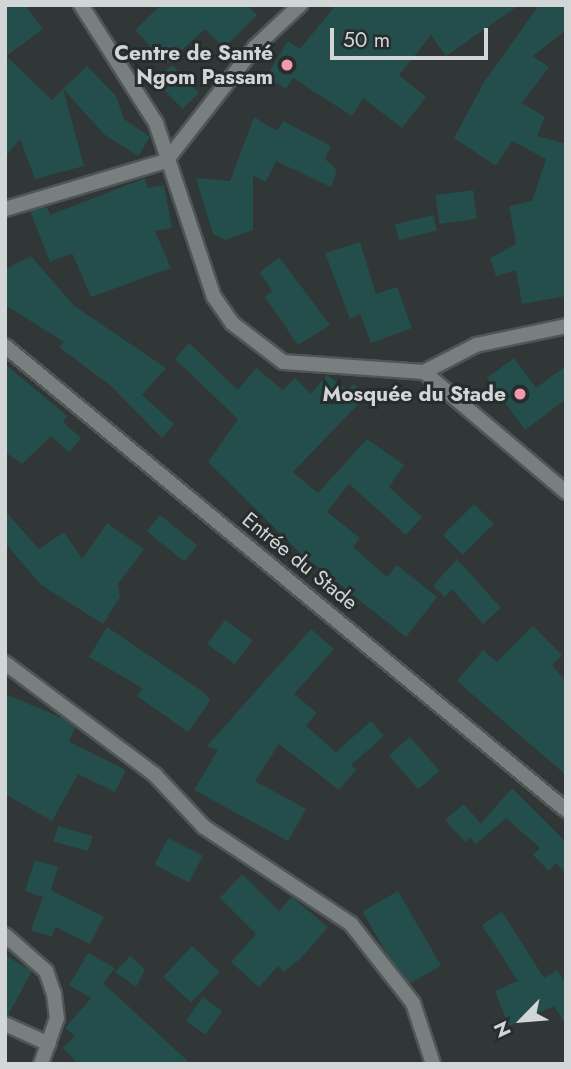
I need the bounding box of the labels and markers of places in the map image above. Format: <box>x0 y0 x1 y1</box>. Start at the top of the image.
place label: Centre de Santé Ngom Passam <box>114 40 273 90</box>
marker: Centre de Santé Ngom Passam <box>279 57 295 73</box>
place label: Mosquée du Stade <box>322 381 506 407</box>
marker: Mosquée du Stade <box>512 386 528 402</box>

